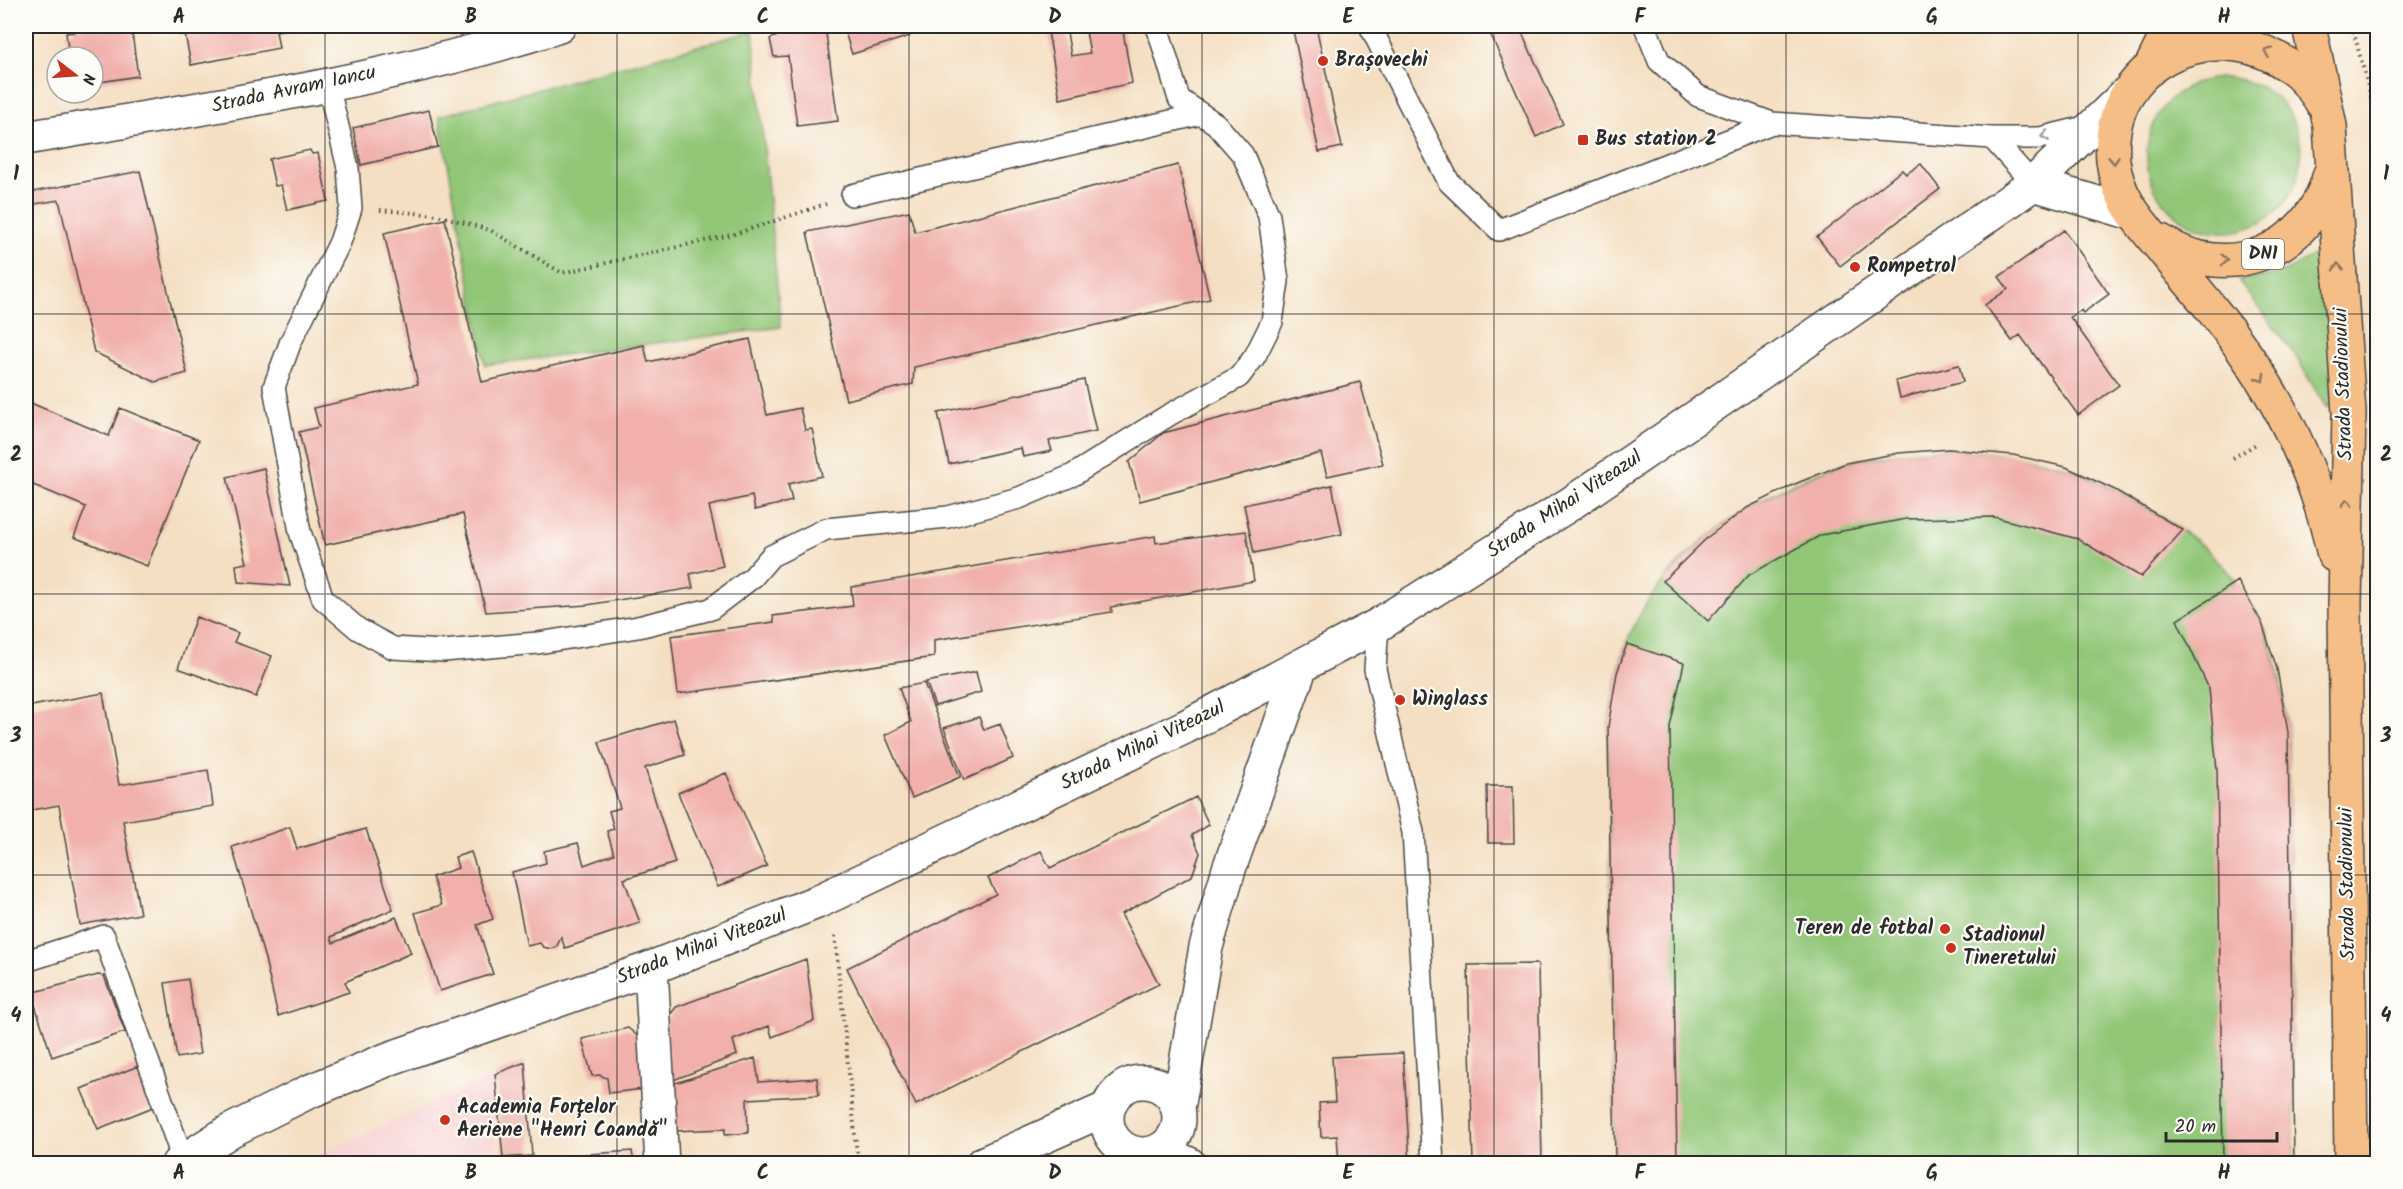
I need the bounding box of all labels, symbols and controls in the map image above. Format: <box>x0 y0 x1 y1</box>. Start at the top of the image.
text: A <box>173 2 185 34</box>
text: B <box>465 2 477 34</box>
text: C <box>757 2 769 34</box>
text: D <box>1048 2 1062 34</box>
text: E <box>1342 2 1354 34</box>
text: F <box>1635 2 1647 34</box>
text: G <box>1926 2 1938 34</box>
text: H <box>2217 2 2231 34</box>
north arrow <box>45 45 105 105</box>
place label: Brașovechi <box>1335 45 1429 77</box>
one-way arrow <box>2264 47 2275 59</box>
marker: Brașovechi <box>1316 54 1330 68</box>
street label: Strada Avram Iancu <box>209 57 379 123</box>
text: N <box>74 70 101 87</box>
place label: Bus station 2 <box>1595 124 1717 156</box>
one-way arrow <box>2040 129 2050 142</box>
marker: Bus station 2 <box>1576 133 1590 147</box>
one-way arrow <box>2107 156 2120 165</box>
text: 1 <box>13 159 19 191</box>
text: 1 <box>2383 159 2389 191</box>
road number: DN1 <box>2242 239 2284 269</box>
place label: Rompetrol <box>1867 251 1956 283</box>
one-way arrow <box>2220 254 2229 267</box>
marker: Rompetrol <box>1848 260 1862 274</box>
one-way arrow <box>2332 262 2345 271</box>
street label: Strada Stadionului <box>2325 306 2363 461</box>
one-way arrow <box>2253 372 2265 382</box>
text: 2 <box>10 440 22 472</box>
text: 2 <box>2380 440 2392 472</box>
street label: Strada Mihai Viteazul <box>1481 443 1649 567</box>
one-way arrow <box>2341 499 2353 508</box>
place label: Winglass <box>1412 684 1488 716</box>
street label: Strada Mihai Viteazul <box>1055 692 1231 800</box>
marker: Winglass <box>1393 693 1407 707</box>
text: 3 <box>10 721 22 753</box>
text: 3 <box>2380 721 2392 753</box>
street label: Strada Stadionului <box>2331 806 2365 961</box>
street label: Strada Mihai Viteazul <box>612 900 792 994</box>
place label: Teren de fotbal <box>1795 913 1934 945</box>
place label: Stadionul Tineretului <box>1963 920 2057 975</box>
marker: Teren de fotbal <box>1938 922 1952 936</box>
marker: Stadionul Tineretului <box>1944 941 1958 955</box>
text: 4 <box>11 1001 22 1033</box>
text: 4 <box>2381 1001 2392 1033</box>
place label: Academia Forțelor Aeriene "Henri Coandă" <box>457 1092 667 1147</box>
scale bar <box>2166 1105 2277 1143</box>
marker: Academia Forțelor Aeriene "Henri Coandă" <box>438 1113 452 1127</box>
text: 20 m <box>2175 1113 2216 1142</box>
text: A <box>173 1158 185 1189</box>
text: B <box>465 1158 477 1189</box>
text: C <box>757 1158 769 1189</box>
text: D <box>1048 1158 1062 1189</box>
text: E <box>1342 1158 1354 1189</box>
text: F <box>1635 1158 1647 1189</box>
text: G <box>1926 1158 1938 1189</box>
text: H <box>2217 1158 2231 1189</box>

